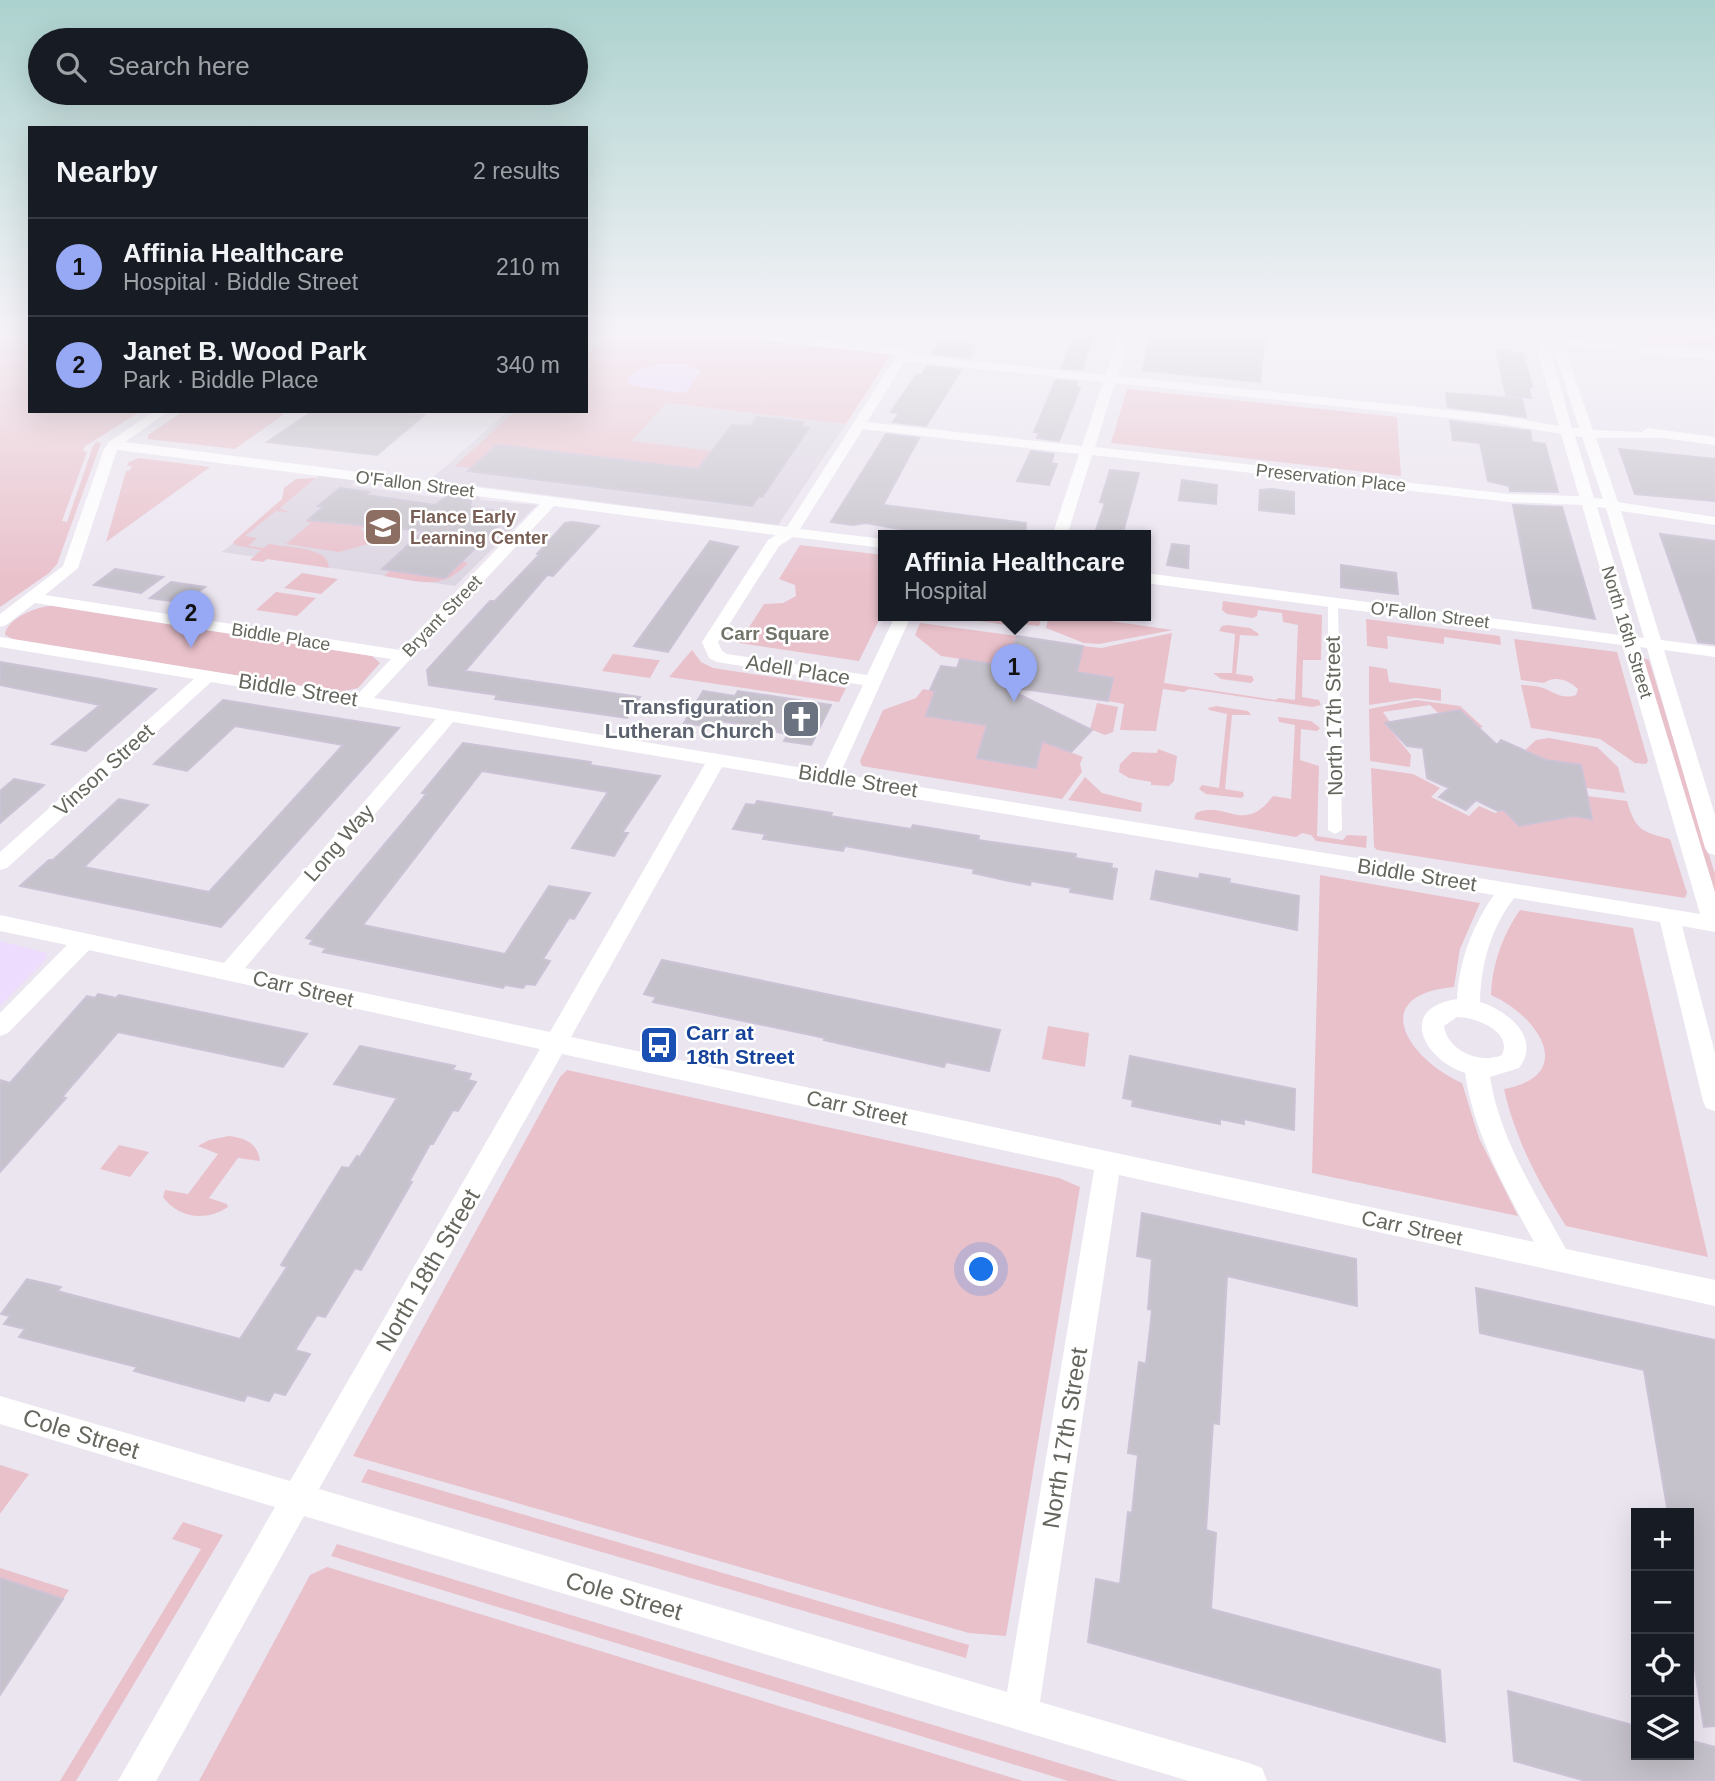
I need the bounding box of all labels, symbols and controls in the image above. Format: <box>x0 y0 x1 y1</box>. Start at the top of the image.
search box <box>28 28 588 105</box>
icon: search <box>52 48 90 86</box>
text: Search here <box>108 51 250 81</box>
text: Nearby <box>56 155 158 188</box>
text: 2 results <box>473 158 560 184</box>
text: Affinia Healthcare <box>123 238 344 268</box>
text: 1 <box>73 254 85 280</box>
text: 210 m <box>496 254 560 280</box>
text: Hospital · Biddle Street <box>123 269 358 295</box>
text: Janet B. Wood Park <box>123 336 367 366</box>
text: 2 <box>73 352 85 378</box>
text: 340 m <box>496 352 560 378</box>
text: Park · Biddle Place <box>123 367 319 393</box>
street label: Preservation Place <box>1255 460 1407 496</box>
street label: O'Fallon Street <box>354 467 476 501</box>
school or university icon: Flance Early Learning Center <box>362 506 404 548</box>
place label: Flance Early Learning Center <box>410 507 548 548</box>
popup <box>878 530 1151 621</box>
text: Affinia Healthcare <box>904 547 1125 577</box>
street label: North 16th Street <box>1597 564 1657 700</box>
street label: Bryant Street <box>398 571 486 661</box>
text: Hospital <box>904 578 987 604</box>
pin: 2 <box>168 590 214 648</box>
street label: O'Fallon Street <box>1369 598 1491 632</box>
street label: Biddle Place <box>230 619 332 655</box>
district label: Carr Square <box>721 623 829 644</box>
street label: North 17th Street <box>1321 636 1346 796</box>
pin: 1 <box>991 644 1037 702</box>
street label: Adell Place <box>744 650 852 689</box>
street label: Biddle Street <box>237 669 359 710</box>
place label: Transfiguration Lutheran Church <box>605 695 774 742</box>
church icon: Transfiguration Lutheran Church <box>780 698 822 740</box>
street label: Vinson Street <box>49 719 158 820</box>
street label: Biddle Street <box>797 760 919 801</box>
street label: Long Way <box>299 799 378 886</box>
street label: Biddle Street <box>1356 854 1478 895</box>
street label: Carr Street <box>250 966 356 1011</box>
place label: Carr at 18th Street <box>686 1021 795 1068</box>
bus stop icon: Carr at 18th Street <box>638 1024 680 1066</box>
street label: Carr Street <box>804 1086 910 1129</box>
street label: North 18th Street <box>370 1184 485 1356</box>
street label: Carr Street <box>1359 1206 1465 1249</box>
your location <box>964 1252 998 1286</box>
street label: North 17th Street <box>1037 1345 1092 1530</box>
street label: Cole Street <box>20 1403 143 1464</box>
map controls <box>1631 1508 1694 1760</box>
button: + <box>1631 1508 1694 1571</box>
street label: Cole Street <box>563 1566 686 1625</box>
button: − <box>1631 1571 1694 1634</box>
button: locate <box>1631 1634 1694 1697</box>
button: layers <box>1631 1697 1694 1760</box>

